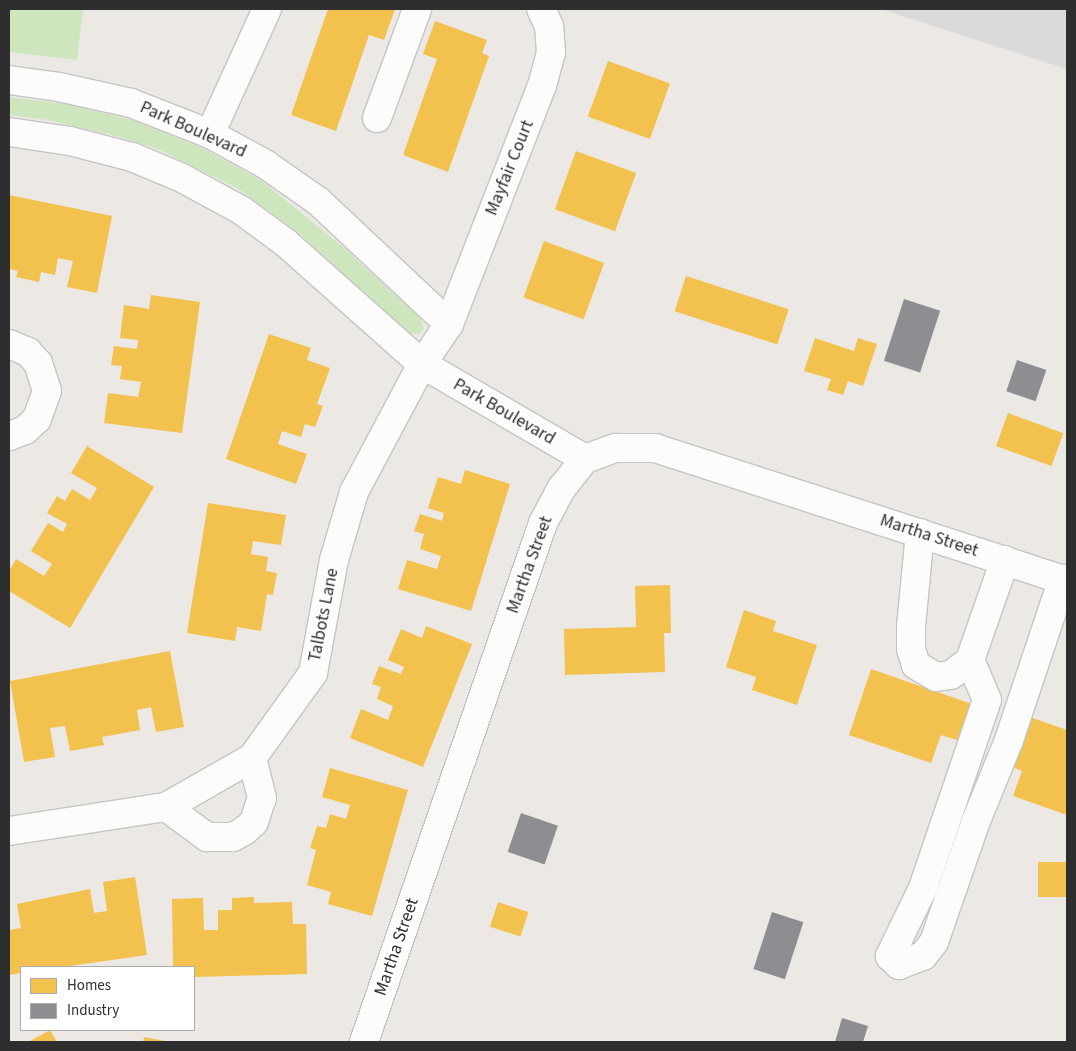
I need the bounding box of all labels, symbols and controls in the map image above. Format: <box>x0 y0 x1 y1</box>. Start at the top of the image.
street label: Park Boulevard <box>136 97 250 163</box>
street label: Mayfair Court <box>481 117 539 219</box>
street label: Park Boulevard <box>449 374 559 450</box>
street label: Martha Street <box>877 510 981 562</box>
street label: Martha Street <box>502 513 558 617</box>
street label: Talbots Lane <box>304 566 344 664</box>
street label: Martha Street <box>370 895 424 999</box>
legend <box>20 966 195 1031</box>
text: Homes <box>67 975 111 996</box>
text: Industry <box>67 1000 119 1021</box>

